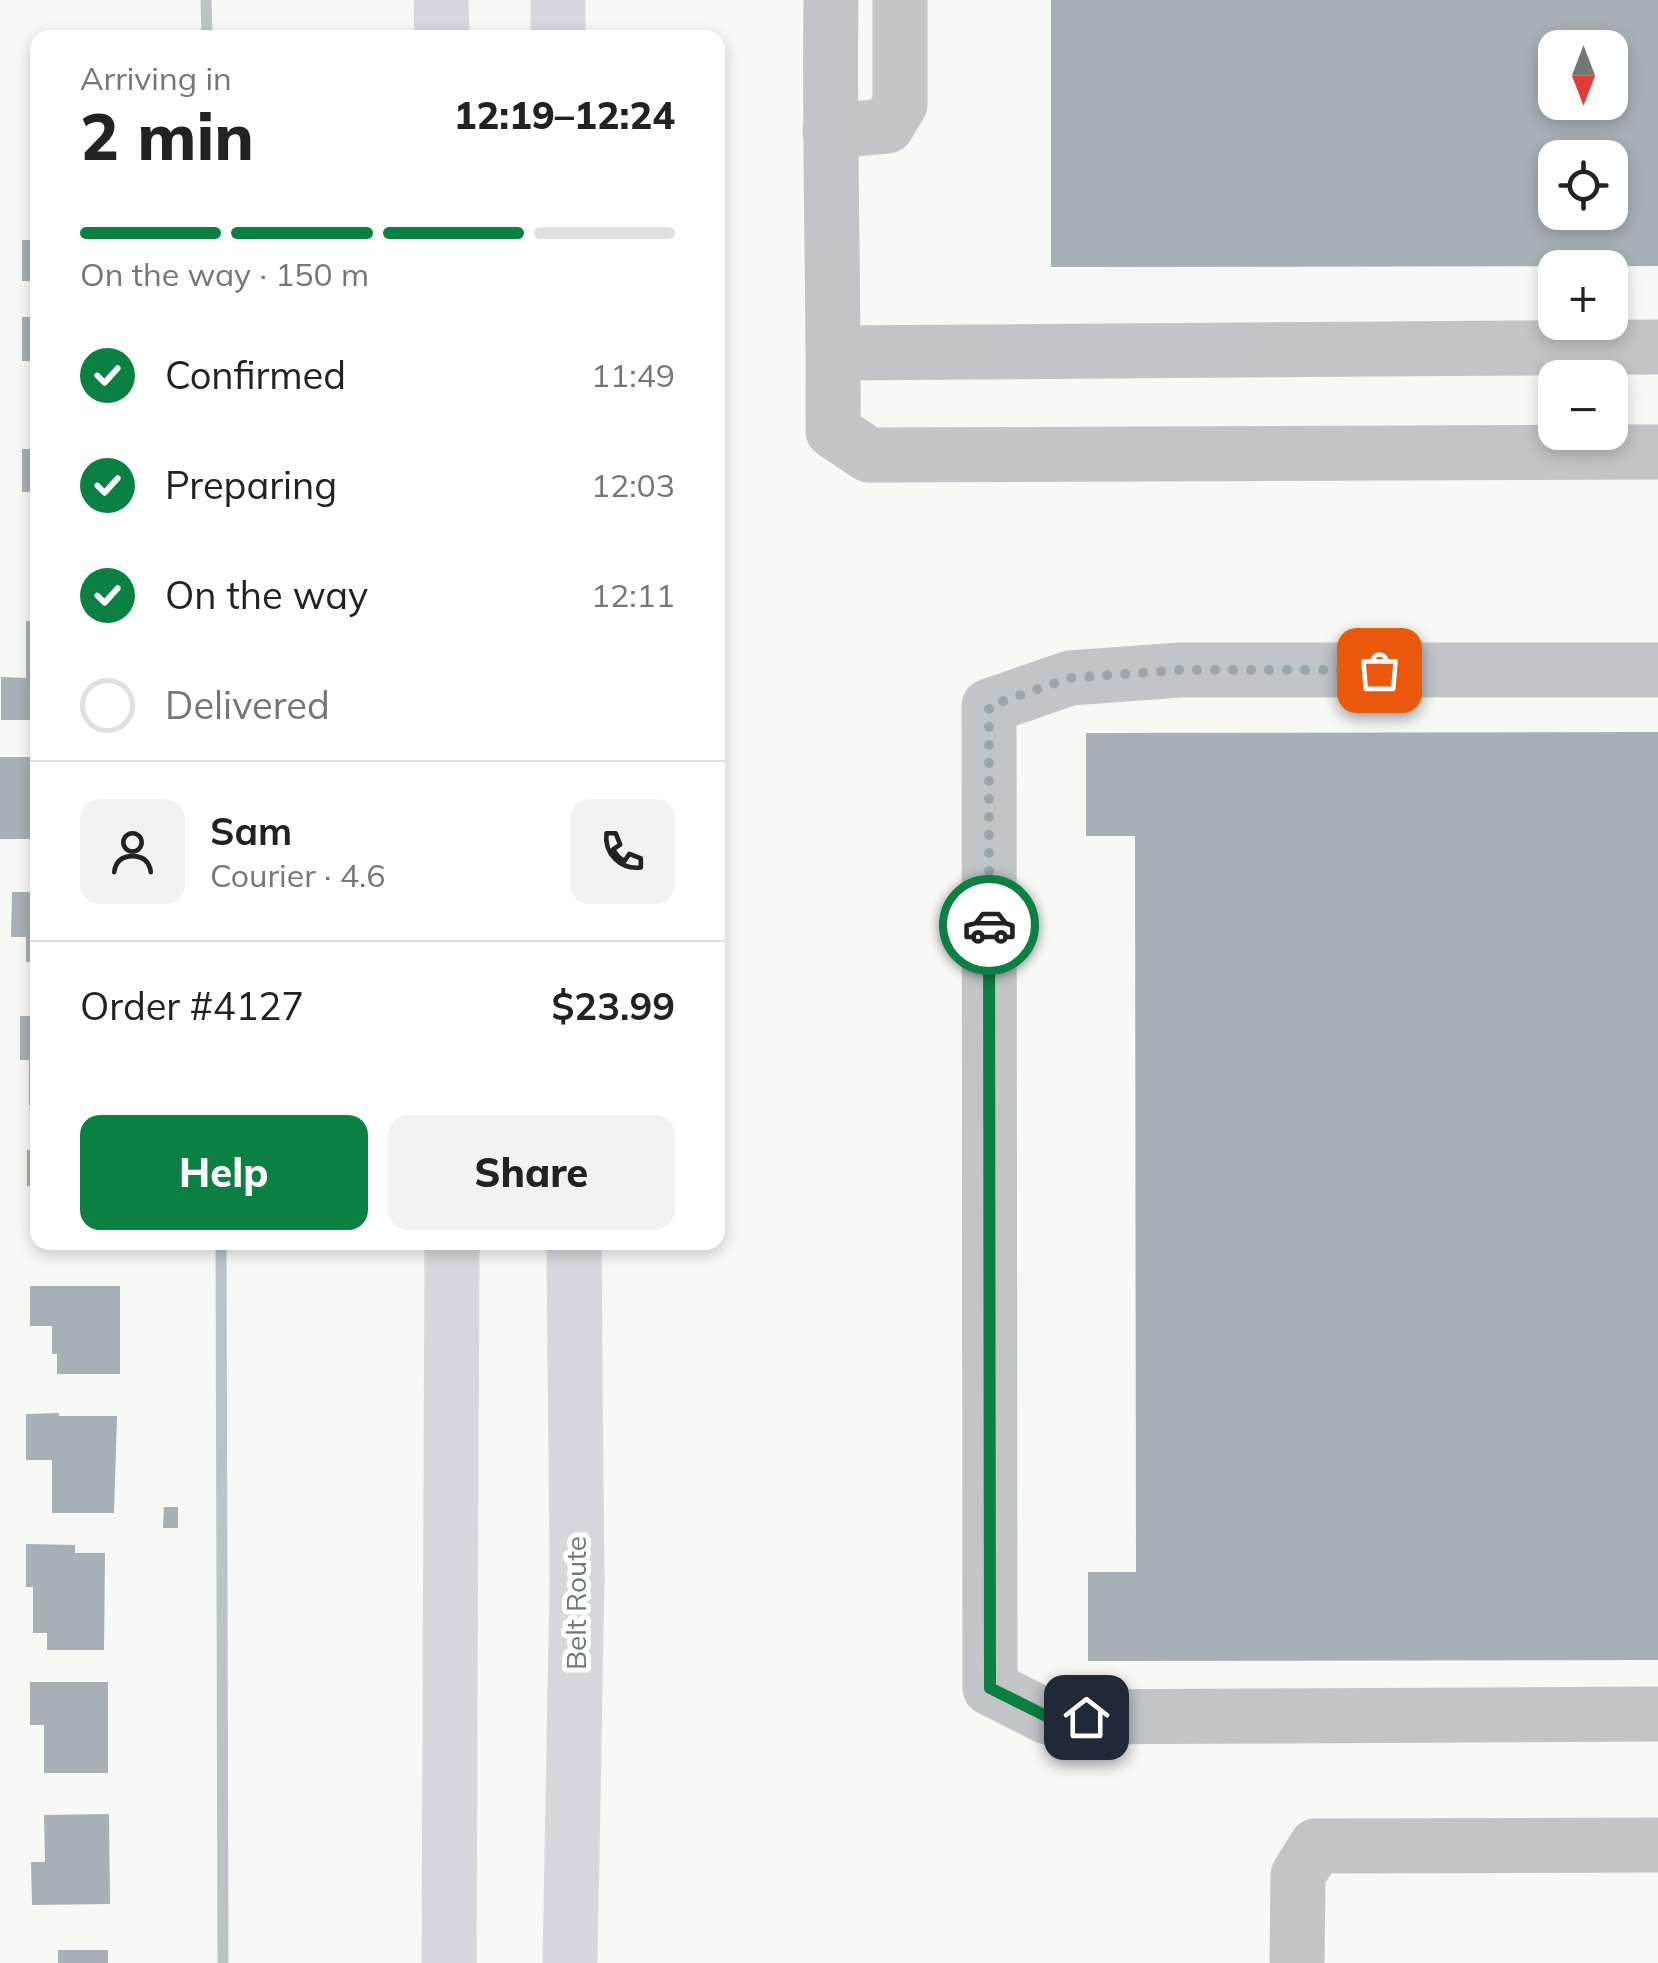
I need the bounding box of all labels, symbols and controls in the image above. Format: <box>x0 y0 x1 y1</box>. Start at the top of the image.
north arrow <box>1538 30 1628 120</box>
map controls <box>1538 30 1628 450</box>
text: Arriving in <box>80 58 232 98</box>
text: 12:19–12:24 <box>454 91 675 139</box>
text: 2 min <box>80 95 254 176</box>
button: locate <box>1538 140 1628 230</box>
button: + <box>1538 250 1628 340</box>
text: On the way · 150 m <box>80 254 369 294</box>
icon: check <box>80 348 135 403</box>
text: Confirmed <box>165 351 346 399</box>
text: 11:49 <box>591 355 675 395</box>
button: − <box>1538 360 1628 450</box>
icon: check <box>80 458 135 513</box>
text: Preparing <box>165 461 337 509</box>
text: 12:03 <box>591 465 675 505</box>
icon: check <box>80 568 135 623</box>
text: On the way <box>165 571 368 619</box>
text: 12:11 <box>591 575 675 615</box>
pin <box>1337 628 1422 713</box>
icon: bag <box>1352 643 1407 698</box>
text: Delivered <box>165 681 330 729</box>
button: person <box>80 799 185 904</box>
button: phone <box>570 799 675 904</box>
text: Sam <box>210 807 292 855</box>
text: Courier · 4.6 <box>210 855 386 895</box>
courier <box>939 875 1039 975</box>
icon: car <box>962 898 1017 953</box>
text: Order #4127 <box>80 982 304 1030</box>
text: $23.99 <box>552 982 675 1030</box>
button: Help <box>80 1115 368 1230</box>
button: Share <box>388 1115 675 1230</box>
street label: Belt Route <box>558 1536 593 1670</box>
pin <box>1044 1675 1129 1760</box>
icon: home <box>1059 1690 1114 1745</box>

